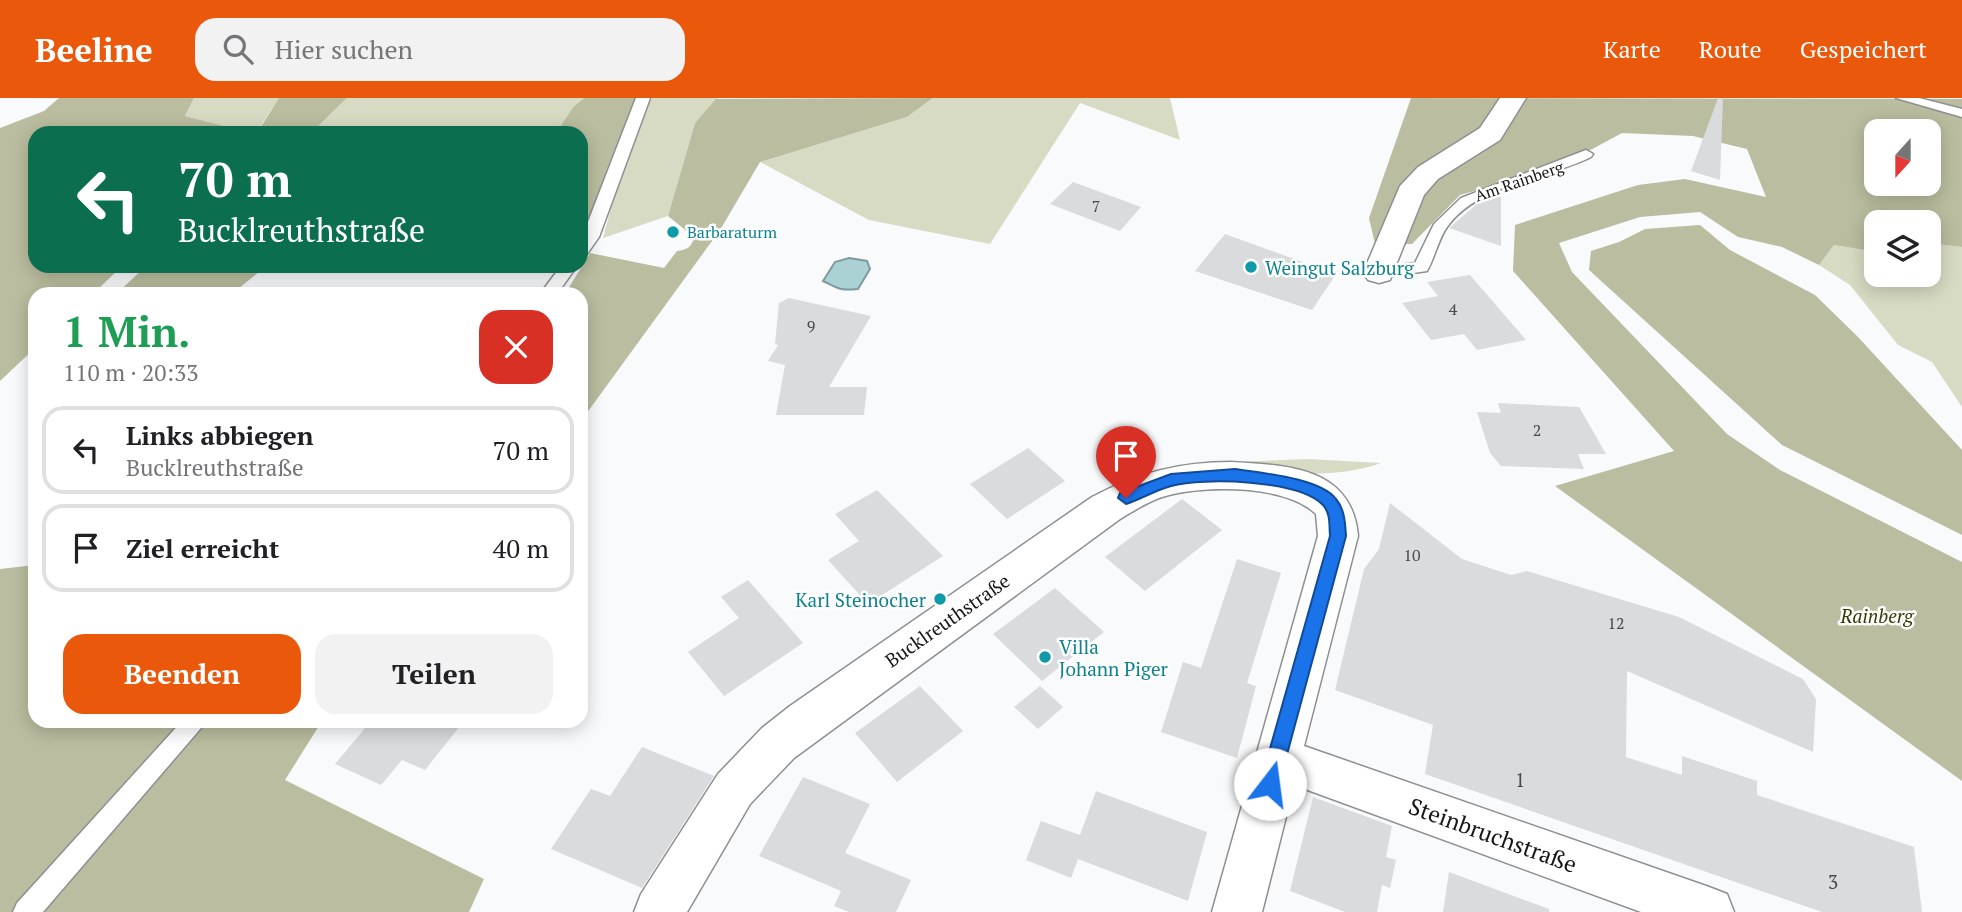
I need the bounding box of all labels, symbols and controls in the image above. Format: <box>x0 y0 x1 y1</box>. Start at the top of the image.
search box <box>195 18 685 81</box>
text: Beeline <box>35 28 153 71</box>
icon: search <box>219 30 257 68</box>
text: Hier suchen <box>275 32 413 66</box>
text: Karte <box>1603 33 1661 65</box>
text: Route <box>1699 33 1762 65</box>
text: Gespeichert <box>1800 33 1927 65</box>
north arrow <box>1864 119 1941 196</box>
map controls <box>1864 119 1941 287</box>
text: 70 m <box>178 146 292 211</box>
icon: left <box>63 154 154 245</box>
street label: Am Rainberg <box>1472 155 1567 206</box>
house number: 7 <box>1092 195 1100 217</box>
text: Bucklreuthstraße <box>178 209 425 251</box>
button: layers <box>1864 210 1941 287</box>
place label: Barbaraturm <box>687 221 777 243</box>
marker: Barbaraturm <box>665 224 681 240</box>
place label: Weingut Salzburg <box>1265 255 1415 280</box>
marker: Weingut Salzburg <box>1243 259 1259 275</box>
house number: 4 <box>1449 298 1458 320</box>
text: 1 Min. <box>63 303 191 359</box>
button: close <box>479 310 553 384</box>
house number: 9 <box>807 315 815 337</box>
text: 110 m · 20:33 <box>63 357 198 388</box>
text: Links abbiegen <box>126 418 314 452</box>
house number: 2 <box>1533 419 1541 441</box>
pin <box>1096 426 1156 498</box>
icon: left <box>67 431 105 469</box>
text: 70 m <box>493 433 549 467</box>
icon: arrive <box>1107 437 1145 475</box>
text: Bucklreuthstraße <box>126 452 304 483</box>
icon: arrive <box>67 529 105 567</box>
text: Ziel erreicht <box>126 531 279 565</box>
text: 40 m <box>493 531 549 565</box>
house number: 10 <box>1403 544 1421 566</box>
street label: Bucklreuthstraße <box>880 568 1014 672</box>
place label: Karl Steinocher <box>795 587 927 612</box>
marker: Karl Steinocher <box>932 591 948 607</box>
park label: Rainberg <box>1840 603 1915 628</box>
house number: 12 <box>1607 612 1625 634</box>
button: Beenden <box>63 634 301 714</box>
button: Teilen <box>315 634 553 714</box>
place label: Villa Johann Piger <box>1059 634 1169 681</box>
marker: Villa Johann Piger <box>1037 649 1053 665</box>
position arrow <box>1233 747 1307 821</box>
house number: 1 <box>1515 767 1525 792</box>
street label: Steinbruchstraße <box>1405 790 1581 880</box>
house number: 3 <box>1828 869 1838 894</box>

